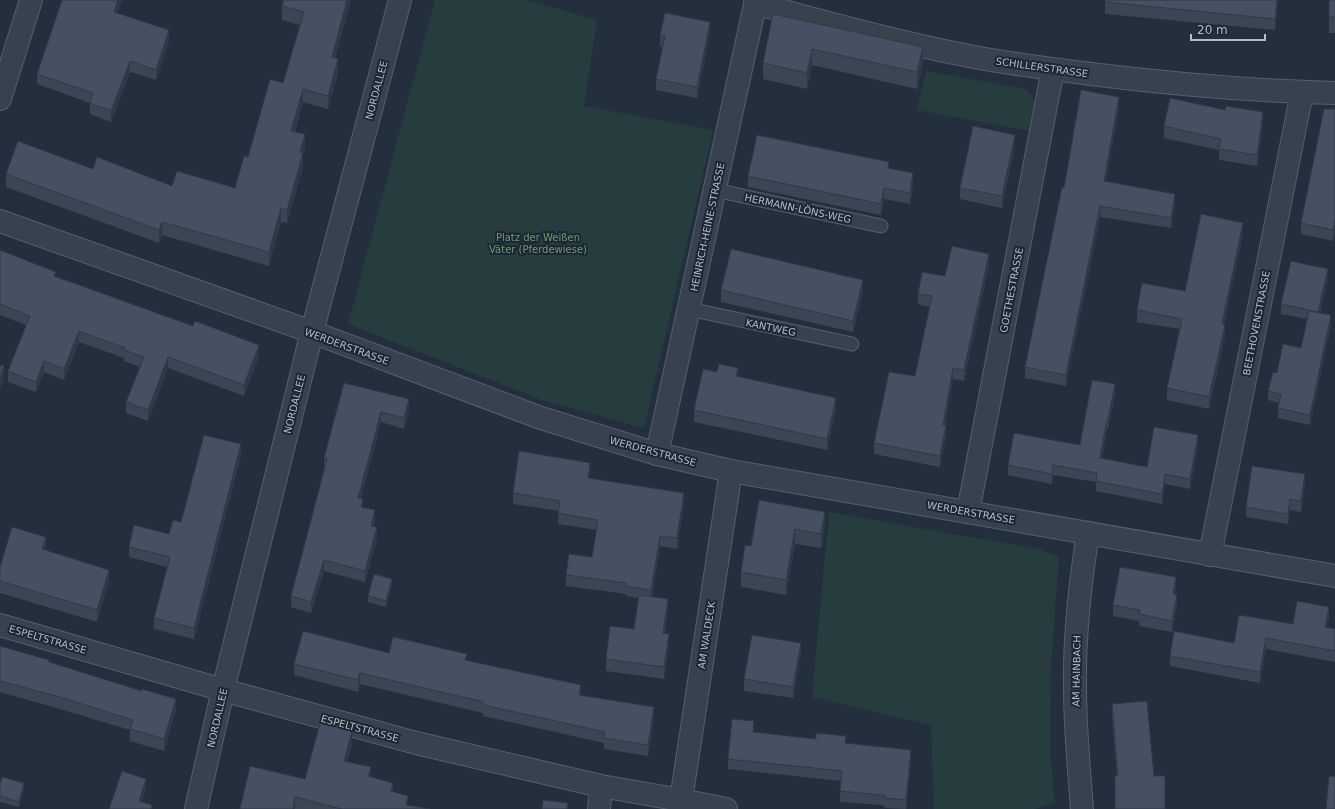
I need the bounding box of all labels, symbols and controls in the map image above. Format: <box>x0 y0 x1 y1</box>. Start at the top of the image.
scale bar <box>1191 16 1265 42</box>
text: 20 m <box>1197 23 1228 37</box>
street label: SCHILLERSTRASSE <box>995 56 1089 79</box>
street label: NORDALLEE <box>363 60 390 121</box>
street label: HEINRICH-HEINE-STRASSE <box>688 162 727 292</box>
street label: HERMANN-LÖNS-WEG <box>743 191 853 225</box>
park label: Platz der Weißen Väter (Pferdewiese) <box>489 232 587 255</box>
street label: GOETHESTRASSE <box>998 246 1025 334</box>
street label: BEETHOVENSTRASSE <box>1241 270 1272 376</box>
street label: KANTWEG <box>745 317 797 338</box>
street label: WERDERSTRASSE <box>303 326 391 367</box>
street label: NORDALLEE <box>282 373 307 435</box>
street label: WERDERSTRASSE <box>608 435 697 468</box>
street label: WERDERSTRASSE <box>926 499 1016 526</box>
street label: AM WALDECK <box>696 600 717 670</box>
street label: ESPELTSTRASSE <box>8 623 88 656</box>
street label: AM HAINBACH <box>1070 635 1083 707</box>
street label: NORDALLEE <box>205 687 230 749</box>
street label: ESPELTSTRASSE <box>320 713 400 744</box>

